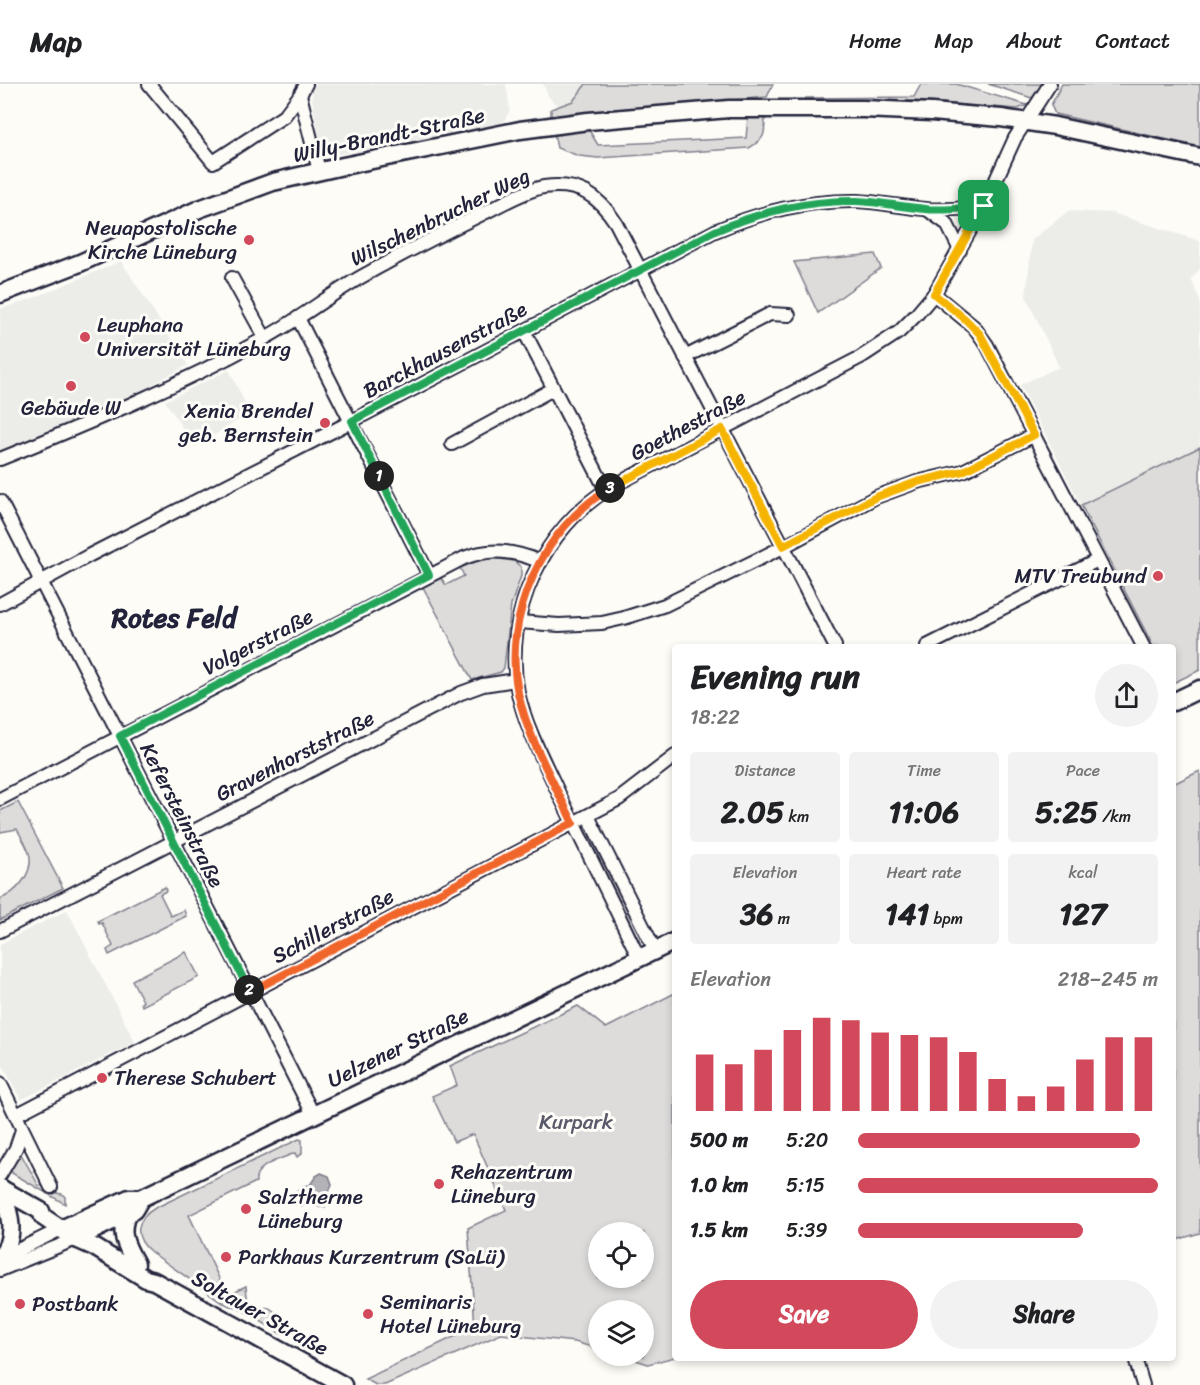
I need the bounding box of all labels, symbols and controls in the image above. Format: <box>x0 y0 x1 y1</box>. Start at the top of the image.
text: Map <box>30 17 82 66</box>
text: Home <box>849 22 901 60</box>
text: Map <box>934 22 973 60</box>
text: About <box>1006 22 1063 60</box>
text: Contact <box>1096 22 1170 60</box>
street label: Willy-Brandt-Straße <box>290 96 489 174</box>
street label: Wilschenbrucher Weg <box>343 157 537 277</box>
pin <box>958 180 1009 231</box>
icon: arrive <box>967 189 1000 222</box>
place label: Neuapostolische Kirche Lüneburg <box>86 209 237 271</box>
marker: Neuapostolische Kirche Lüneburg <box>242 233 256 247</box>
street label: Barckhausenstraße <box>356 291 534 409</box>
place label: Leuphana Universität Lüneburg <box>97 306 291 368</box>
marker: Leuphana Universität Lüneburg <box>78 330 92 344</box>
street label: Goethestraße <box>623 378 753 472</box>
marker: Gebäude W <box>64 379 78 393</box>
place label: Gebäude W <box>21 389 122 427</box>
place label: Xenia Brendel geb. Bernstein <box>177 392 314 454</box>
marker: Xenia Brendel geb. Bernstein <box>318 416 332 430</box>
pin: 1 <box>364 461 394 491</box>
text: 1 <box>376 461 382 490</box>
pin: 3 <box>595 473 625 503</box>
text: 3 <box>606 473 614 502</box>
place label: MTV Treubund <box>1014 557 1148 595</box>
marker: MTV Treubund <box>1151 569 1165 583</box>
district label: Rotes Feld <box>111 594 239 642</box>
street label: Volgerstraße <box>196 598 321 686</box>
text: Evening run <box>690 648 860 706</box>
button: share <box>1095 664 1158 727</box>
street label: Gravenhorststraße <box>209 699 382 813</box>
text: 18:22 <box>690 700 740 735</box>
street label: Kefersteinstraße <box>129 736 235 894</box>
text: Distance <box>735 756 795 785</box>
text: Time <box>907 756 941 785</box>
text: Pace <box>1066 756 1100 785</box>
text: 2.05 <box>721 785 784 839</box>
text: 11:06 <box>889 785 959 839</box>
text: 5:25 <box>1035 785 1098 839</box>
text: km <box>784 802 809 831</box>
text: /km <box>1098 802 1131 831</box>
text: Elevation <box>733 858 797 887</box>
text: Heart rate <box>886 858 962 887</box>
text: kcal <box>1068 858 1098 887</box>
street label: Schillerstraße <box>265 878 401 974</box>
text: 36 <box>740 887 774 941</box>
text: 141 <box>885 887 929 941</box>
text: 127 <box>1059 887 1107 941</box>
text: m <box>774 904 790 933</box>
text: bpm <box>929 904 963 933</box>
text: Elevation <box>690 962 771 997</box>
text: 218–245 m <box>1058 962 1158 997</box>
pin: 2 <box>234 975 264 1005</box>
text: 2 <box>244 975 254 1004</box>
street label: Uelzener Straße <box>321 997 476 1099</box>
place label: Therese Schubert <box>114 1059 277 1097</box>
marker: Therese Schubert <box>95 1071 109 1085</box>
park label: Kurpark <box>539 1103 614 1141</box>
text: 500 m <box>690 1123 748 1158</box>
text: 5:20 <box>786 1123 828 1158</box>
place label: Rehazentrum Lüneburg <box>451 1153 573 1215</box>
text: 1.0 km <box>690 1168 748 1203</box>
text: 5:15 <box>786 1168 825 1203</box>
marker: Rehazentrum Lüneburg <box>432 1177 446 1191</box>
place label: Salztherme Lüneburg <box>258 1178 363 1240</box>
marker: Salztherme Lüneburg <box>239 1202 253 1216</box>
text: 1.5 km <box>690 1213 748 1248</box>
text: 5:39 <box>786 1213 828 1248</box>
map controls <box>588 1222 654 1366</box>
button: locate <box>588 1222 654 1288</box>
place label: Parkhaus Kurzentrum (SaLü) <box>238 1238 505 1276</box>
marker: Parkhaus Kurzentrum (SaLü) <box>219 1250 233 1264</box>
street label: Soltauer Straße <box>184 1260 336 1366</box>
button: Save <box>690 1280 918 1349</box>
button: Share <box>930 1280 1158 1349</box>
place label: Seminaris Hotel Lüneburg <box>380 1283 521 1345</box>
place label: Postbank <box>32 1285 118 1323</box>
marker: Postbank <box>13 1297 27 1311</box>
button: layers <box>588 1300 654 1366</box>
marker: Seminaris Hotel Lüneburg <box>361 1307 375 1321</box>

